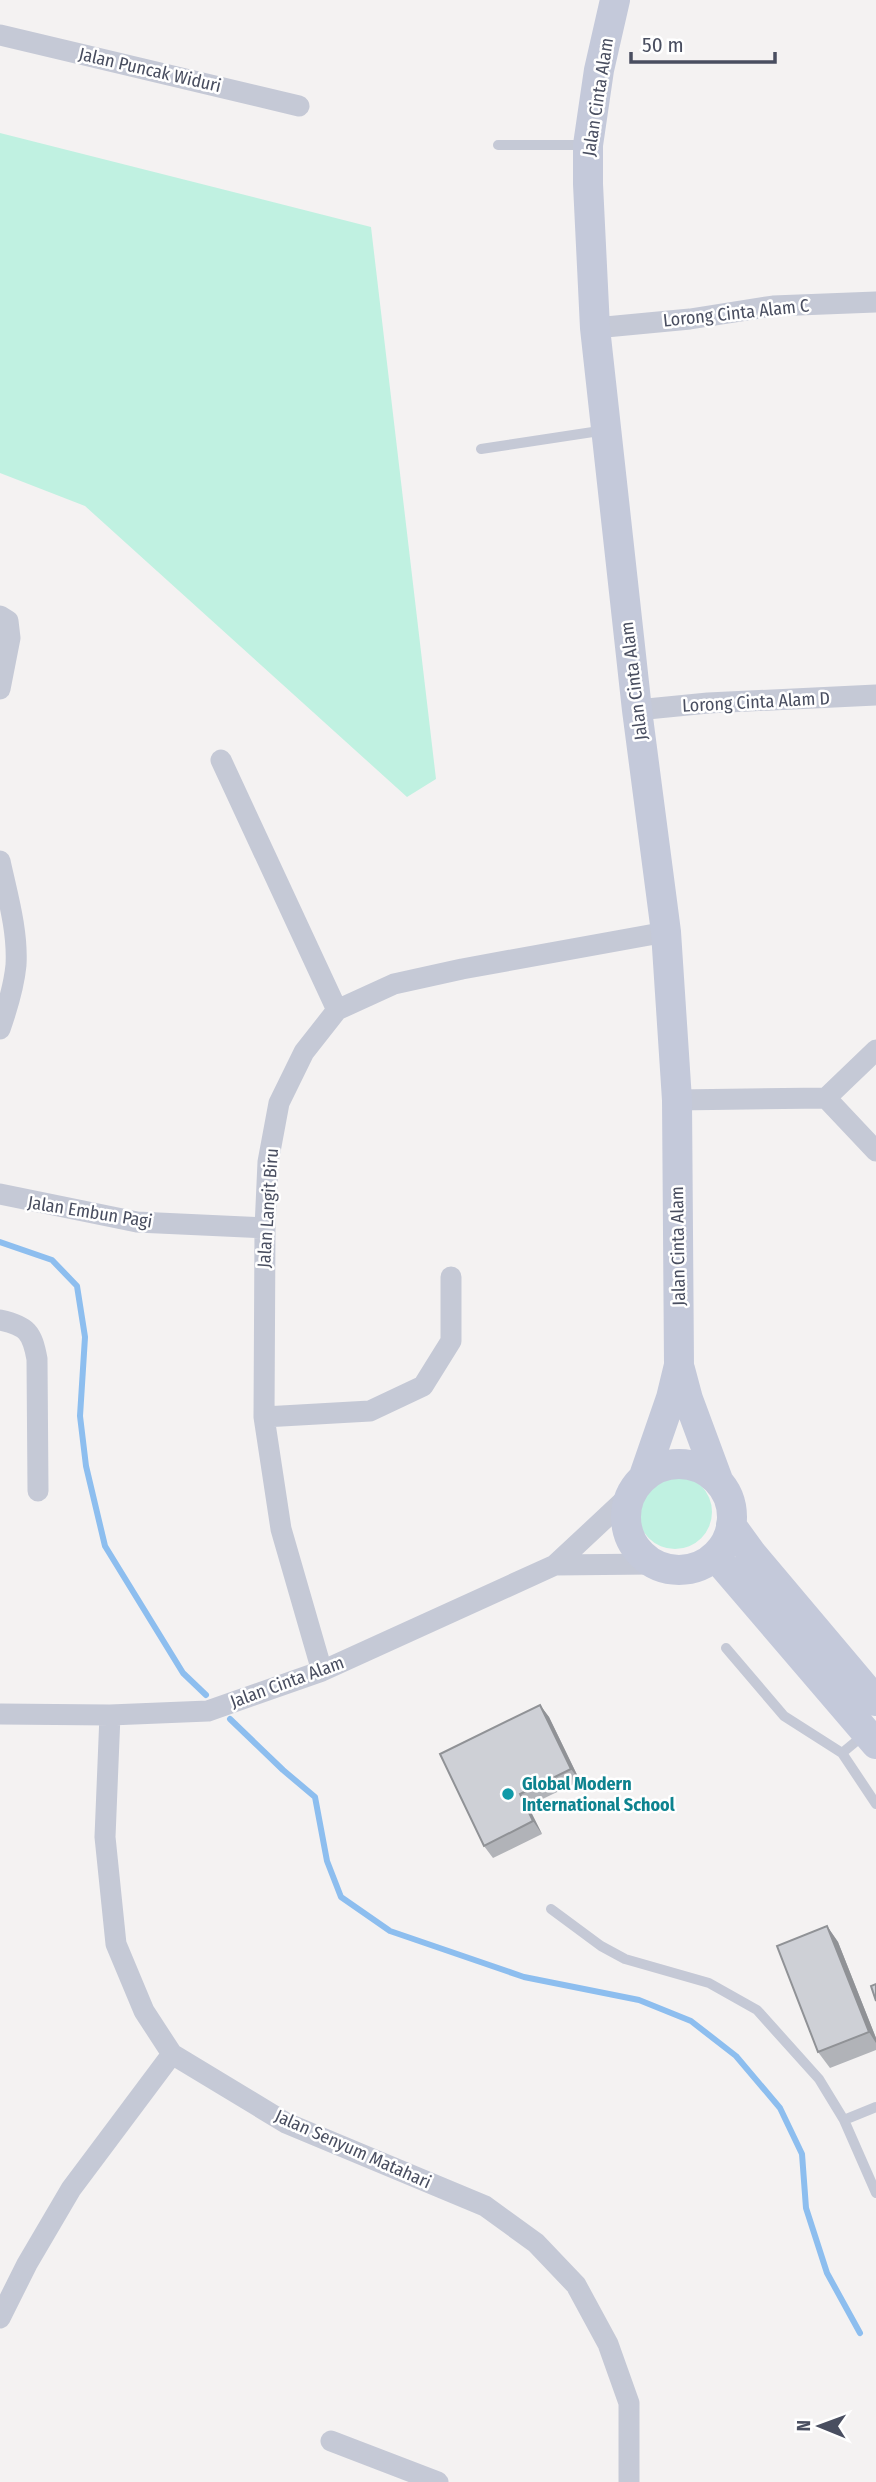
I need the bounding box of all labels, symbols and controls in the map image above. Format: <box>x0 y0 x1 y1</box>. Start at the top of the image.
scale bar <box>631 21 774 65</box>
text: 50 m <box>642 32 684 58</box>
street label: Jalan Cinta Alam <box>578 36 618 158</box>
street label: Jalan Puncak Widuri <box>77 43 223 97</box>
street label: Lorong Cinta Alam C <box>662 294 810 332</box>
street label: Jalan Cinta Alam <box>616 620 652 742</box>
street label: Lorong Cinta Alam D <box>682 687 830 717</box>
street label: Jalan Langit Biru <box>253 1147 283 1269</box>
street label: Jalan Cinta Alam <box>666 1186 690 1306</box>
street label: Jalan Embun Pagi <box>26 1191 154 1233</box>
street label: Jalan Cinta Alam <box>227 1651 347 1713</box>
place label: Global Modern International School <box>522 1773 675 1816</box>
marker: Global Modern International School <box>500 1786 516 1802</box>
street label: Jalan Senyum Matahari <box>271 2105 435 2193</box>
north arrow <box>785 2391 855 2461</box>
text: N <box>792 2420 815 2432</box>

